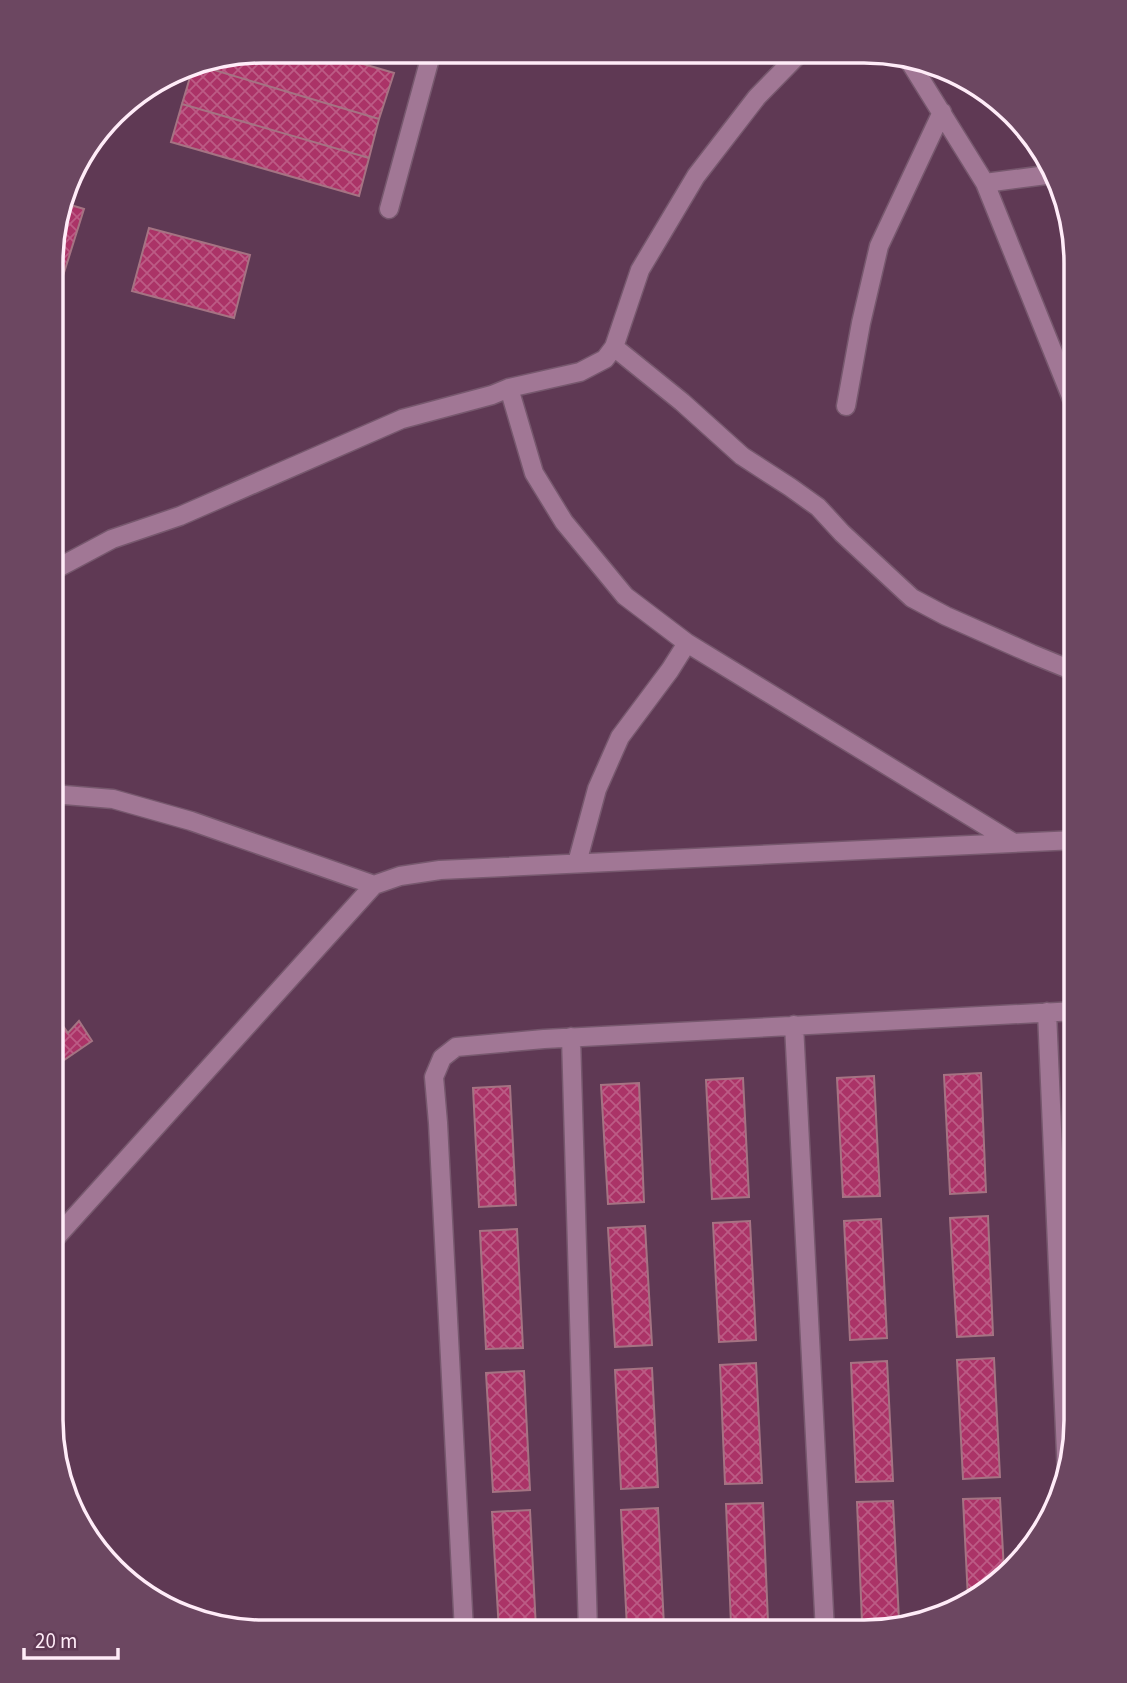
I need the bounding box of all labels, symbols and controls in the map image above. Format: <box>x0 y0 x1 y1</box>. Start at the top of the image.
scale bar <box>24 1616 119 1660</box>
text: 20 m <box>35 1626 77 1656</box>

